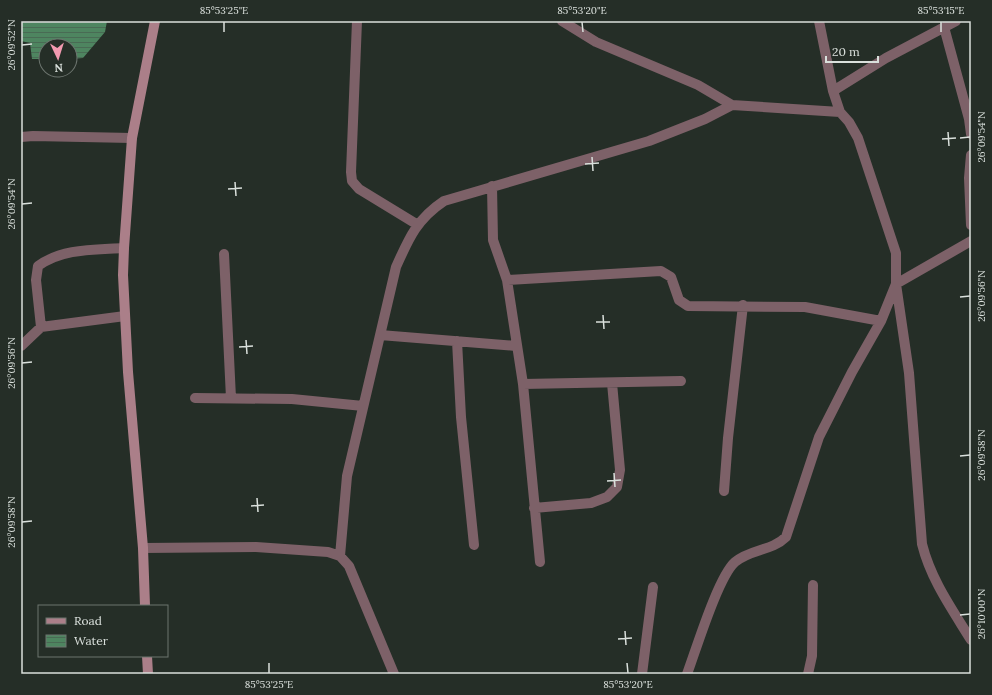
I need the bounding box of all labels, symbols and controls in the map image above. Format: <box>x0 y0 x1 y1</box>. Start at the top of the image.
text: 85°53'25"E <box>200 4 248 17</box>
text: 85°53'20"E <box>557 4 607 17</box>
text: 85°53'15"E <box>918 4 965 17</box>
text: 26°09'52"N <box>5 19 18 71</box>
north arrow <box>38 38 78 78</box>
scale bar <box>826 38 878 64</box>
text: 20 m <box>832 44 860 59</box>
text: N <box>53 61 63 75</box>
text: 26°09'54"N <box>975 111 988 163</box>
text: 26°09'54"N <box>5 178 18 230</box>
text: 26°09'56"N <box>975 270 988 322</box>
text: 26°09'56"N <box>5 337 18 389</box>
text: 26°09'58"N <box>975 429 988 481</box>
text: 26°09'58"N <box>5 496 18 548</box>
text: 26°10'00"N <box>975 588 988 639</box>
legend <box>38 605 168 657</box>
text: Road <box>74 613 102 628</box>
text: Water <box>74 633 109 648</box>
text: 85°53'25"E <box>245 678 293 691</box>
text: 85°53'20"E <box>603 678 653 691</box>

